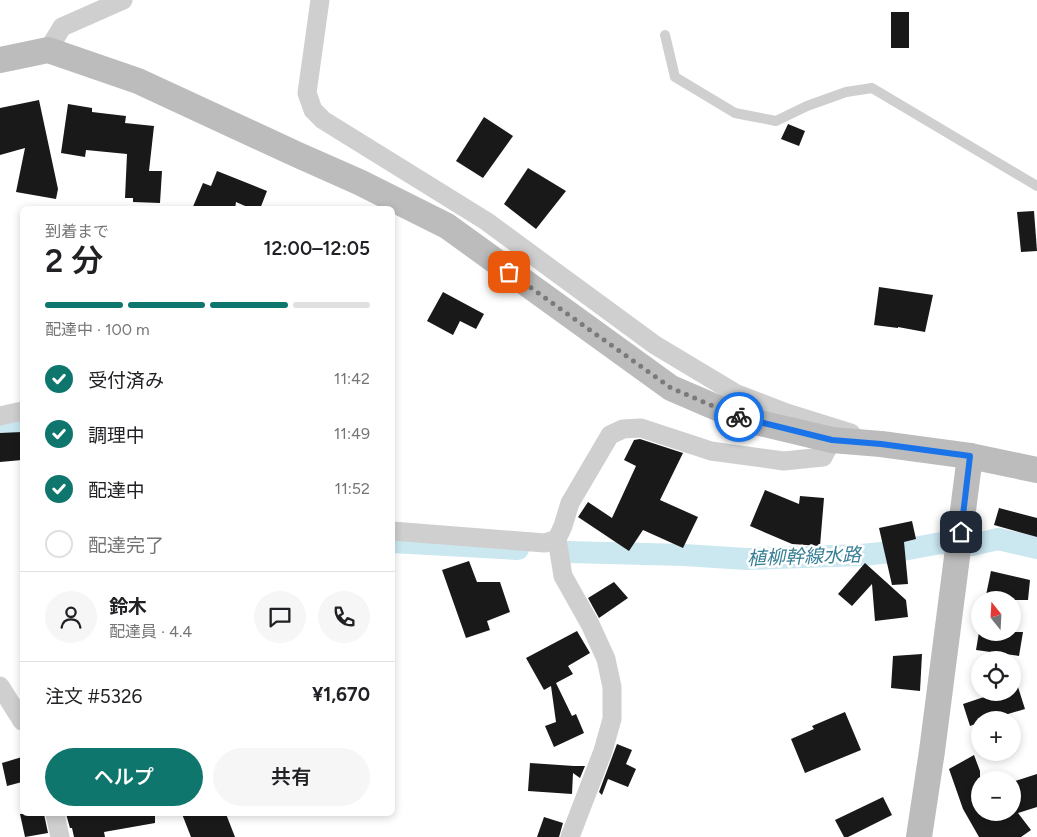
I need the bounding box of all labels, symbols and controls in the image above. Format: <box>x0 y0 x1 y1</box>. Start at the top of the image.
text: 到着まで <box>45 222 109 241</box>
text: 12:00–12:05 <box>263 237 370 260</box>
text: 2 分 <box>45 242 103 280</box>
pin <box>488 251 530 293</box>
icon: bag <box>495 258 523 286</box>
text: 配達中 · 100 m <box>45 320 150 339</box>
icon: check <box>45 365 73 393</box>
text: 受付済み <box>88 369 164 392</box>
text: 11:42 <box>334 369 370 388</box>
courier <box>714 392 764 442</box>
icon: bike <box>725 403 753 431</box>
icon: check <box>45 420 73 448</box>
text: 調理中 <box>88 424 145 447</box>
text: 11:49 <box>334 424 370 443</box>
icon: check <box>45 475 73 503</box>
text: 配達中 <box>88 479 145 502</box>
text: 11:52 <box>335 479 370 498</box>
pin <box>940 511 982 553</box>
icon: home <box>947 518 975 546</box>
text: 配達完了 <box>88 534 164 557</box>
water label: 植柳幹線水路 <box>747 543 863 570</box>
button: person <box>45 591 97 643</box>
button: chat <box>254 591 306 643</box>
button: phone <box>318 591 370 643</box>
north arrow <box>971 591 1021 641</box>
map controls <box>971 591 1021 821</box>
text: 鈴木 <box>109 595 147 618</box>
text: 配達員 · 4.4 <box>109 622 192 641</box>
button: locate <box>971 651 1021 701</box>
text: ¥1,670 <box>312 683 370 706</box>
text: 注文 #5326 <box>45 685 142 708</box>
button: + <box>971 711 1021 761</box>
button: ヘルプ <box>45 748 203 806</box>
button: 共有 <box>213 748 370 806</box>
button: − <box>971 771 1021 821</box>

